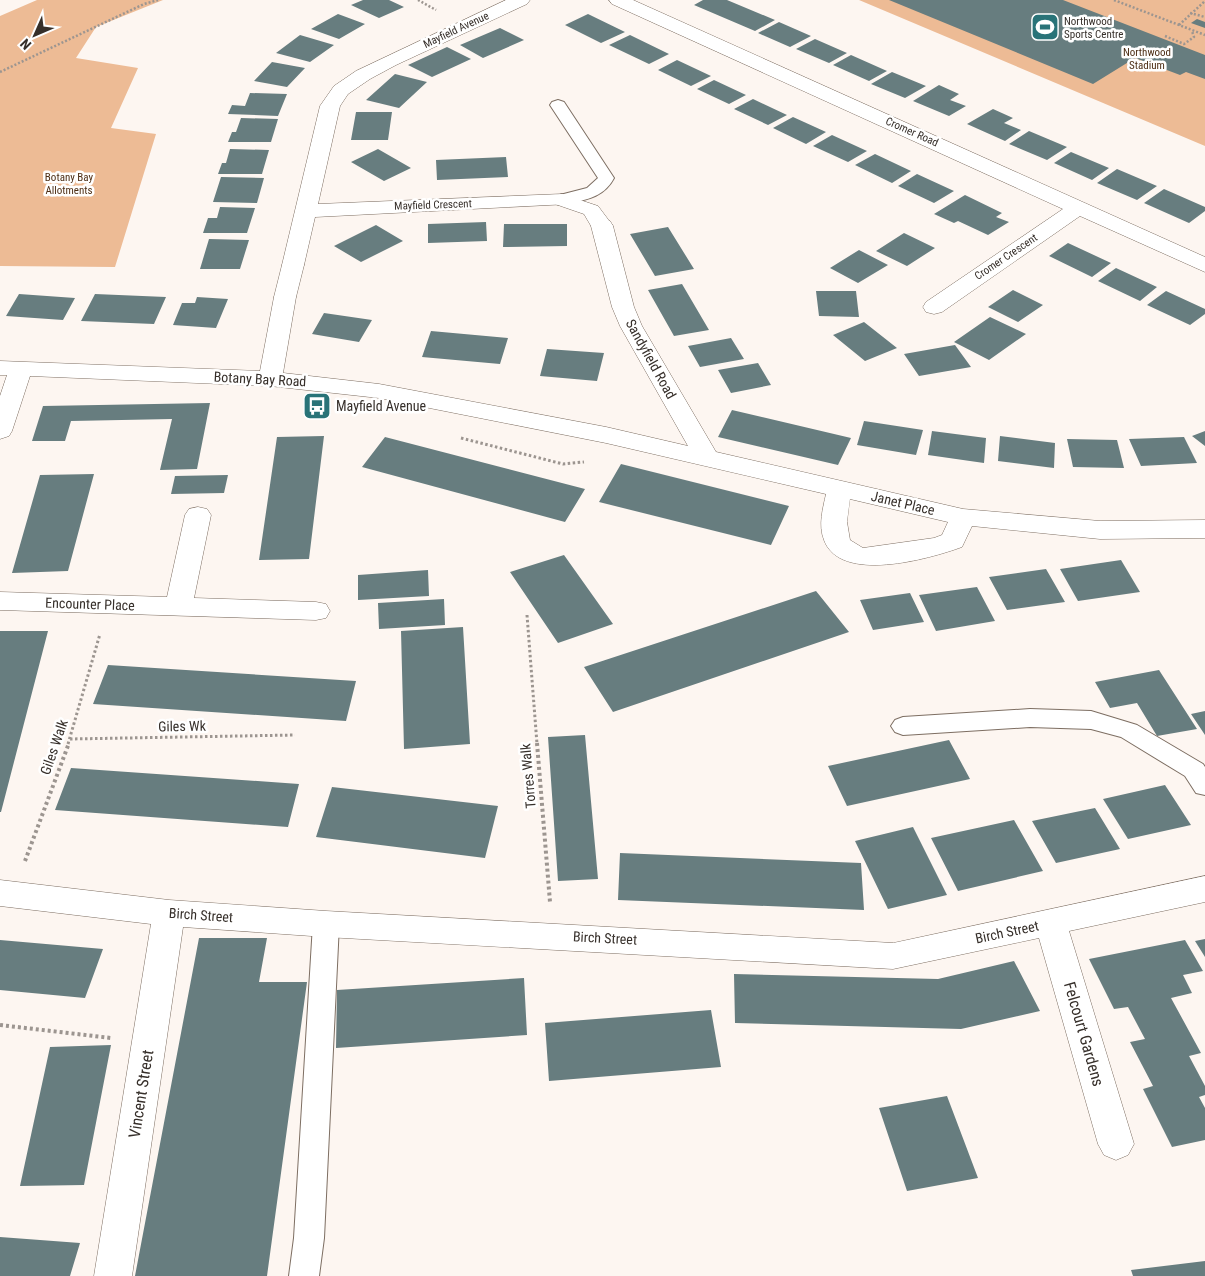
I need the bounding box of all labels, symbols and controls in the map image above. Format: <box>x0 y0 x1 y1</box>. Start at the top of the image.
street label: Mayfield Avenue <box>421 9 491 51</box>
north arrow <box>10 10 60 60</box>
sports icon: Northwood Sports Centre <box>1030 12 1060 42</box>
place label: Northwood Sports Centre <box>1064 15 1123 41</box>
text: N <box>17 36 34 53</box>
park label: Northwood Stadium <box>1123 46 1171 72</box>
street label: Cromer Road <box>884 115 940 149</box>
park label: Botany Bay Allotments <box>45 171 94 197</box>
street label: Mayfield Crescent <box>394 197 472 213</box>
street label: Cromer Crescent <box>972 231 1040 283</box>
street label: Sandyfield Road <box>623 316 679 402</box>
street label: Botany Bay Road <box>213 369 307 389</box>
bus stop icon: Mayfield Avenue <box>302 391 332 421</box>
place label: Mayfield Avenue <box>336 398 427 414</box>
street label: Janet Place <box>870 488 937 518</box>
street label: Encounter Place <box>45 594 136 614</box>
street label: Giles Walk <box>37 717 71 777</box>
street label: Giles Wk <box>158 718 207 734</box>
street label: Torres Walk <box>517 742 539 809</box>
street label: Birch Street <box>168 905 234 925</box>
street label: Birch Street <box>974 917 1040 947</box>
street label: Birch Street <box>573 928 637 948</box>
street label: Felcourt Gardens <box>1060 980 1108 1088</box>
street label: Vincent Street <box>125 1048 157 1139</box>

